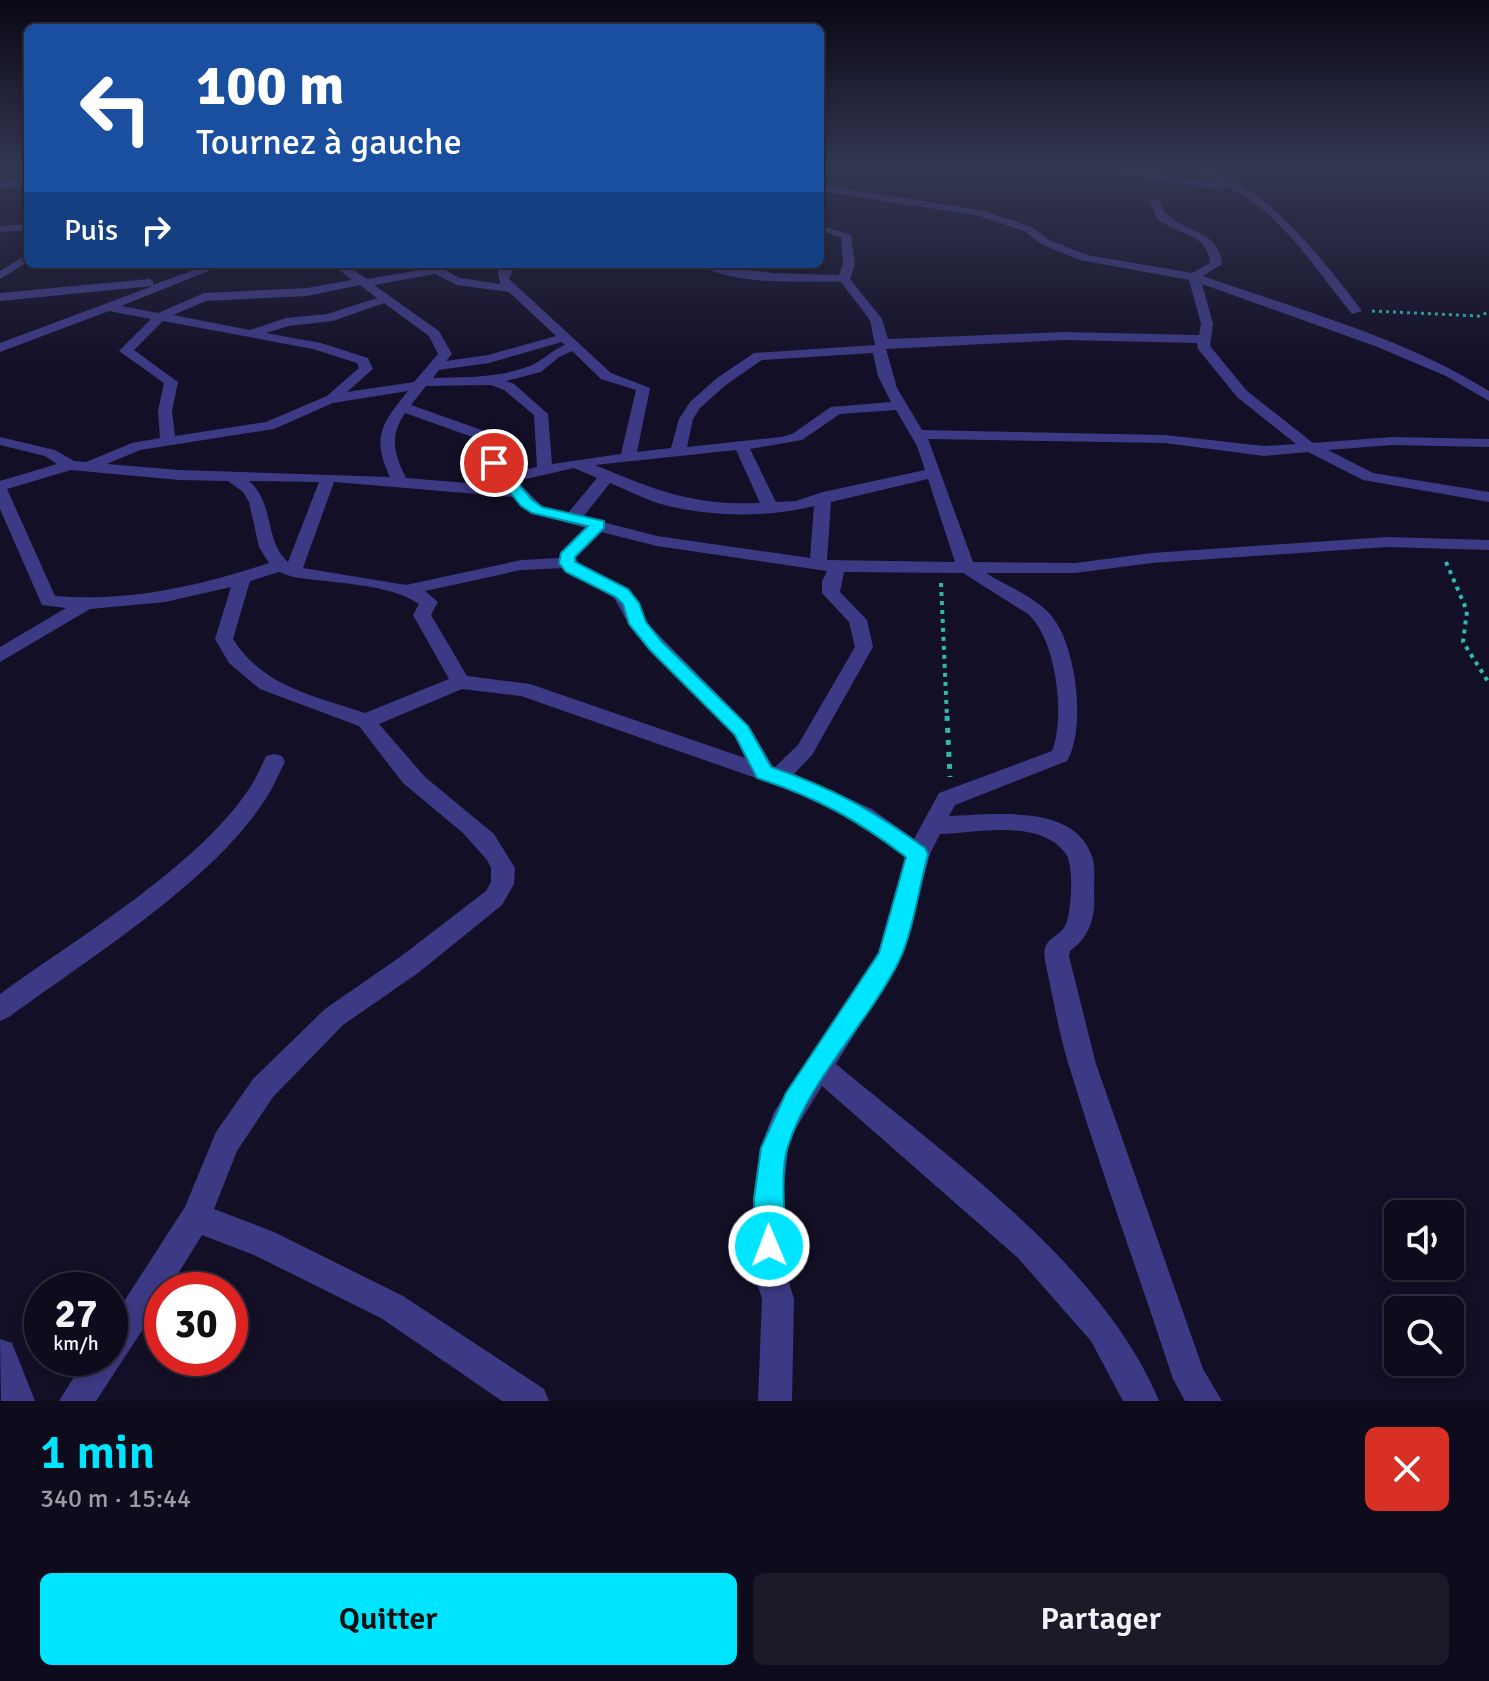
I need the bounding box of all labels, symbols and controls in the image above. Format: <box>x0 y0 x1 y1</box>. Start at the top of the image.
text: 100 m <box>196 51 344 120</box>
icon: left <box>64 56 168 160</box>
text: Tournez à gauche <box>196 120 462 165</box>
icon: right <box>134 208 178 252</box>
text: Puis <box>64 212 118 249</box>
pin <box>460 429 528 497</box>
icon: arrive <box>472 441 516 485</box>
map controls <box>1384 1200 1464 1376</box>
button: sound <box>1384 1200 1464 1280</box>
position arrow <box>727 1204 811 1288</box>
speed limit sign: 30 <box>144 1272 248 1376</box>
text: 27 <box>54 1289 98 1339</box>
button: search <box>1384 1296 1464 1376</box>
text: km/h <box>53 1331 99 1356</box>
text: 1 min <box>40 1423 155 1482</box>
button: close <box>1365 1427 1449 1511</box>
text: 340 m · 15:44 <box>40 1483 191 1515</box>
button: Quitter <box>40 1573 737 1665</box>
button: Partager <box>753 1573 1449 1665</box>

